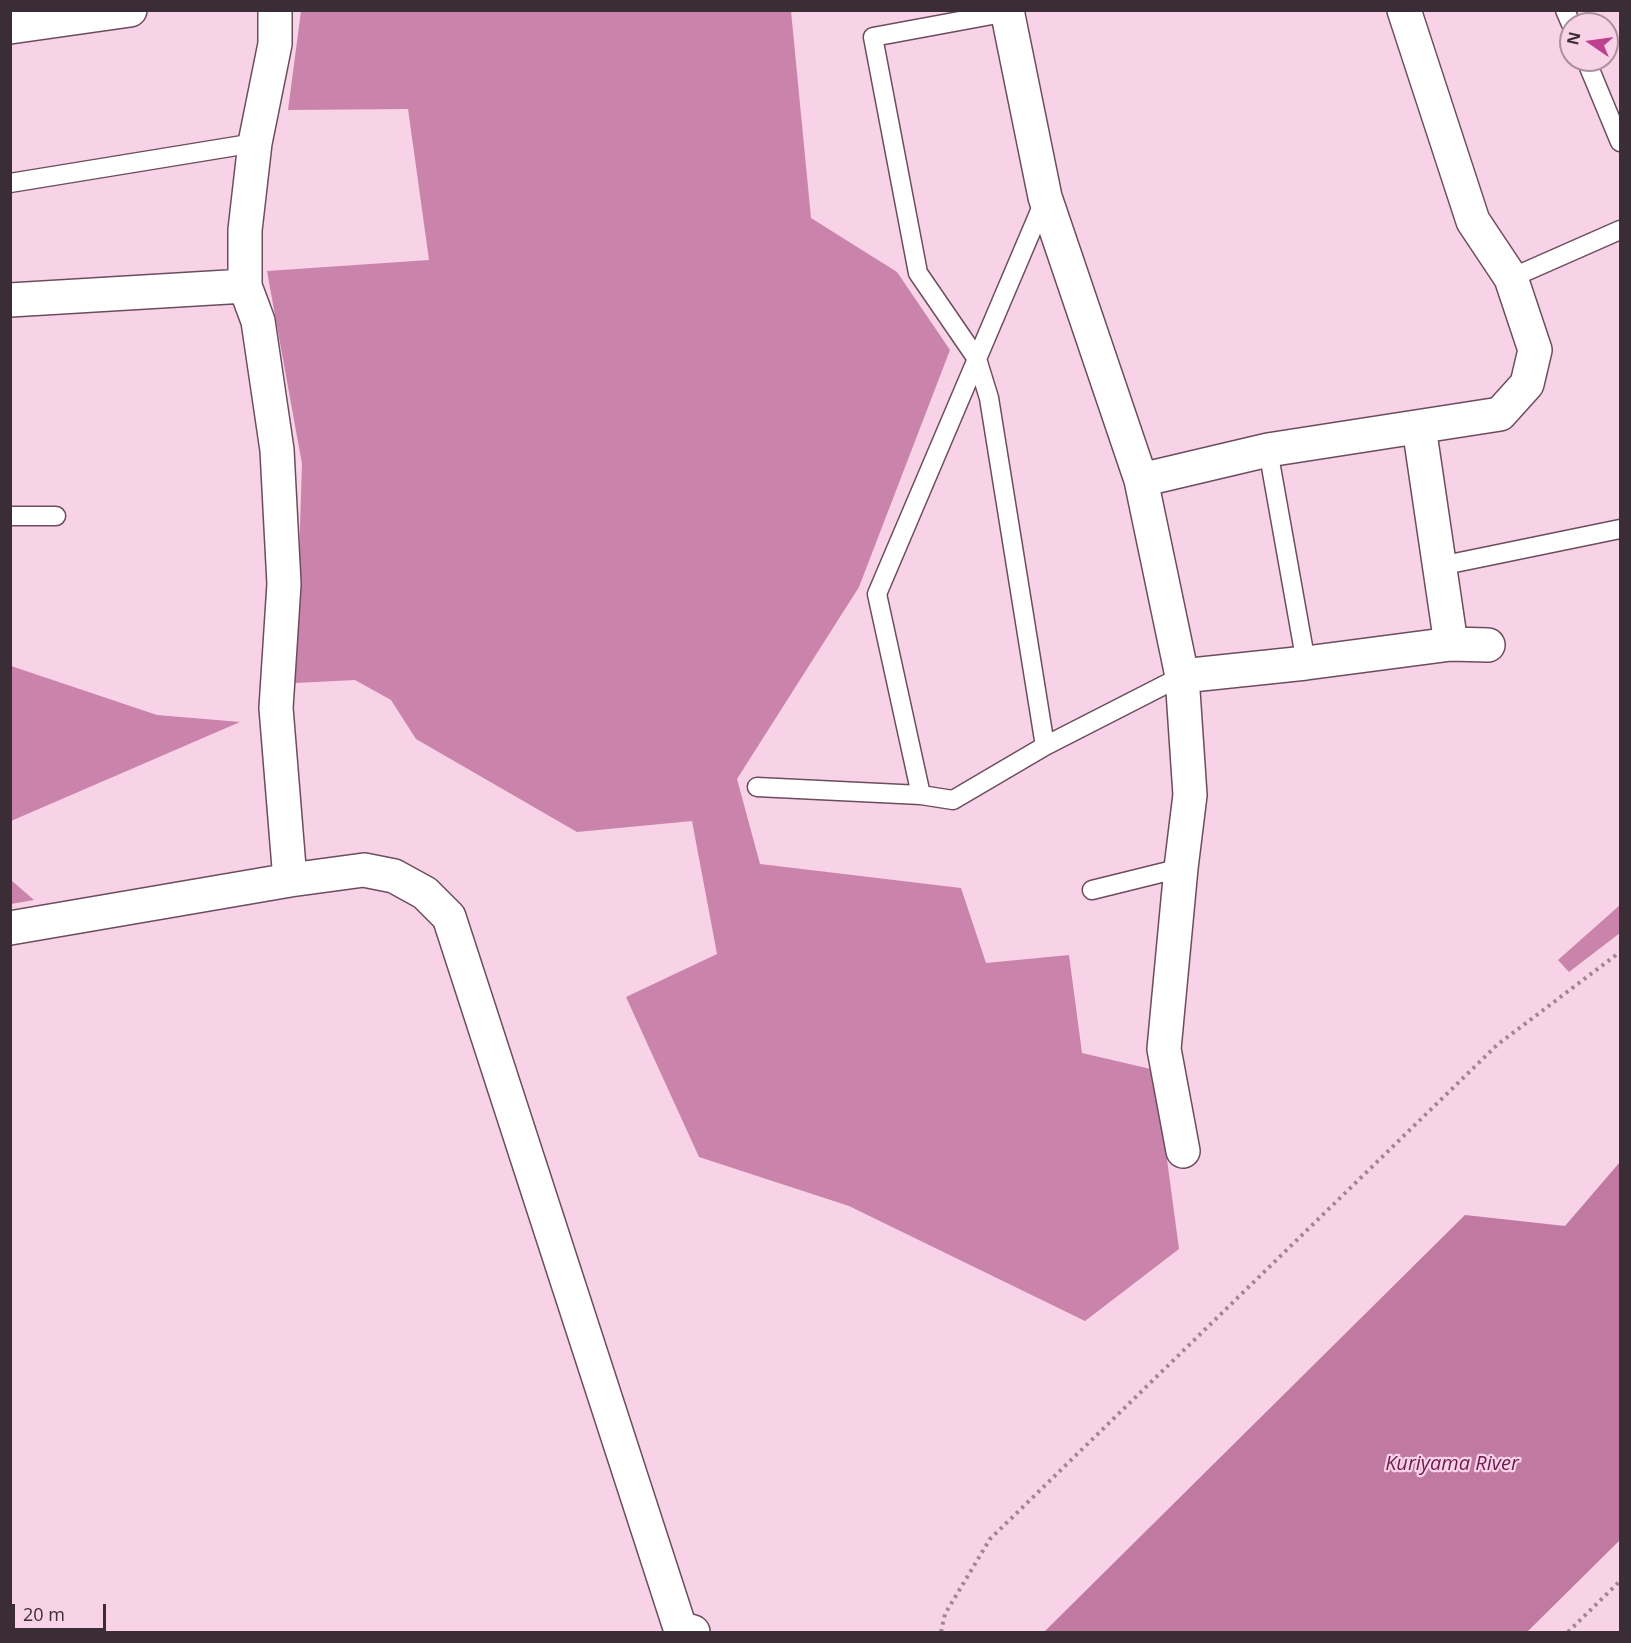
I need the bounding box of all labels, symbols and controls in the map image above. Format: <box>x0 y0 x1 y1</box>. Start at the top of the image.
north arrow <box>1559 12 1619 72</box>
text: N <box>1561 30 1586 47</box>
water label: Kuriyama River <box>1385 1452 1519 1476</box>
scale bar <box>15 1592 110 1630</box>
text: 20 m <box>23 1602 65 1626</box>

